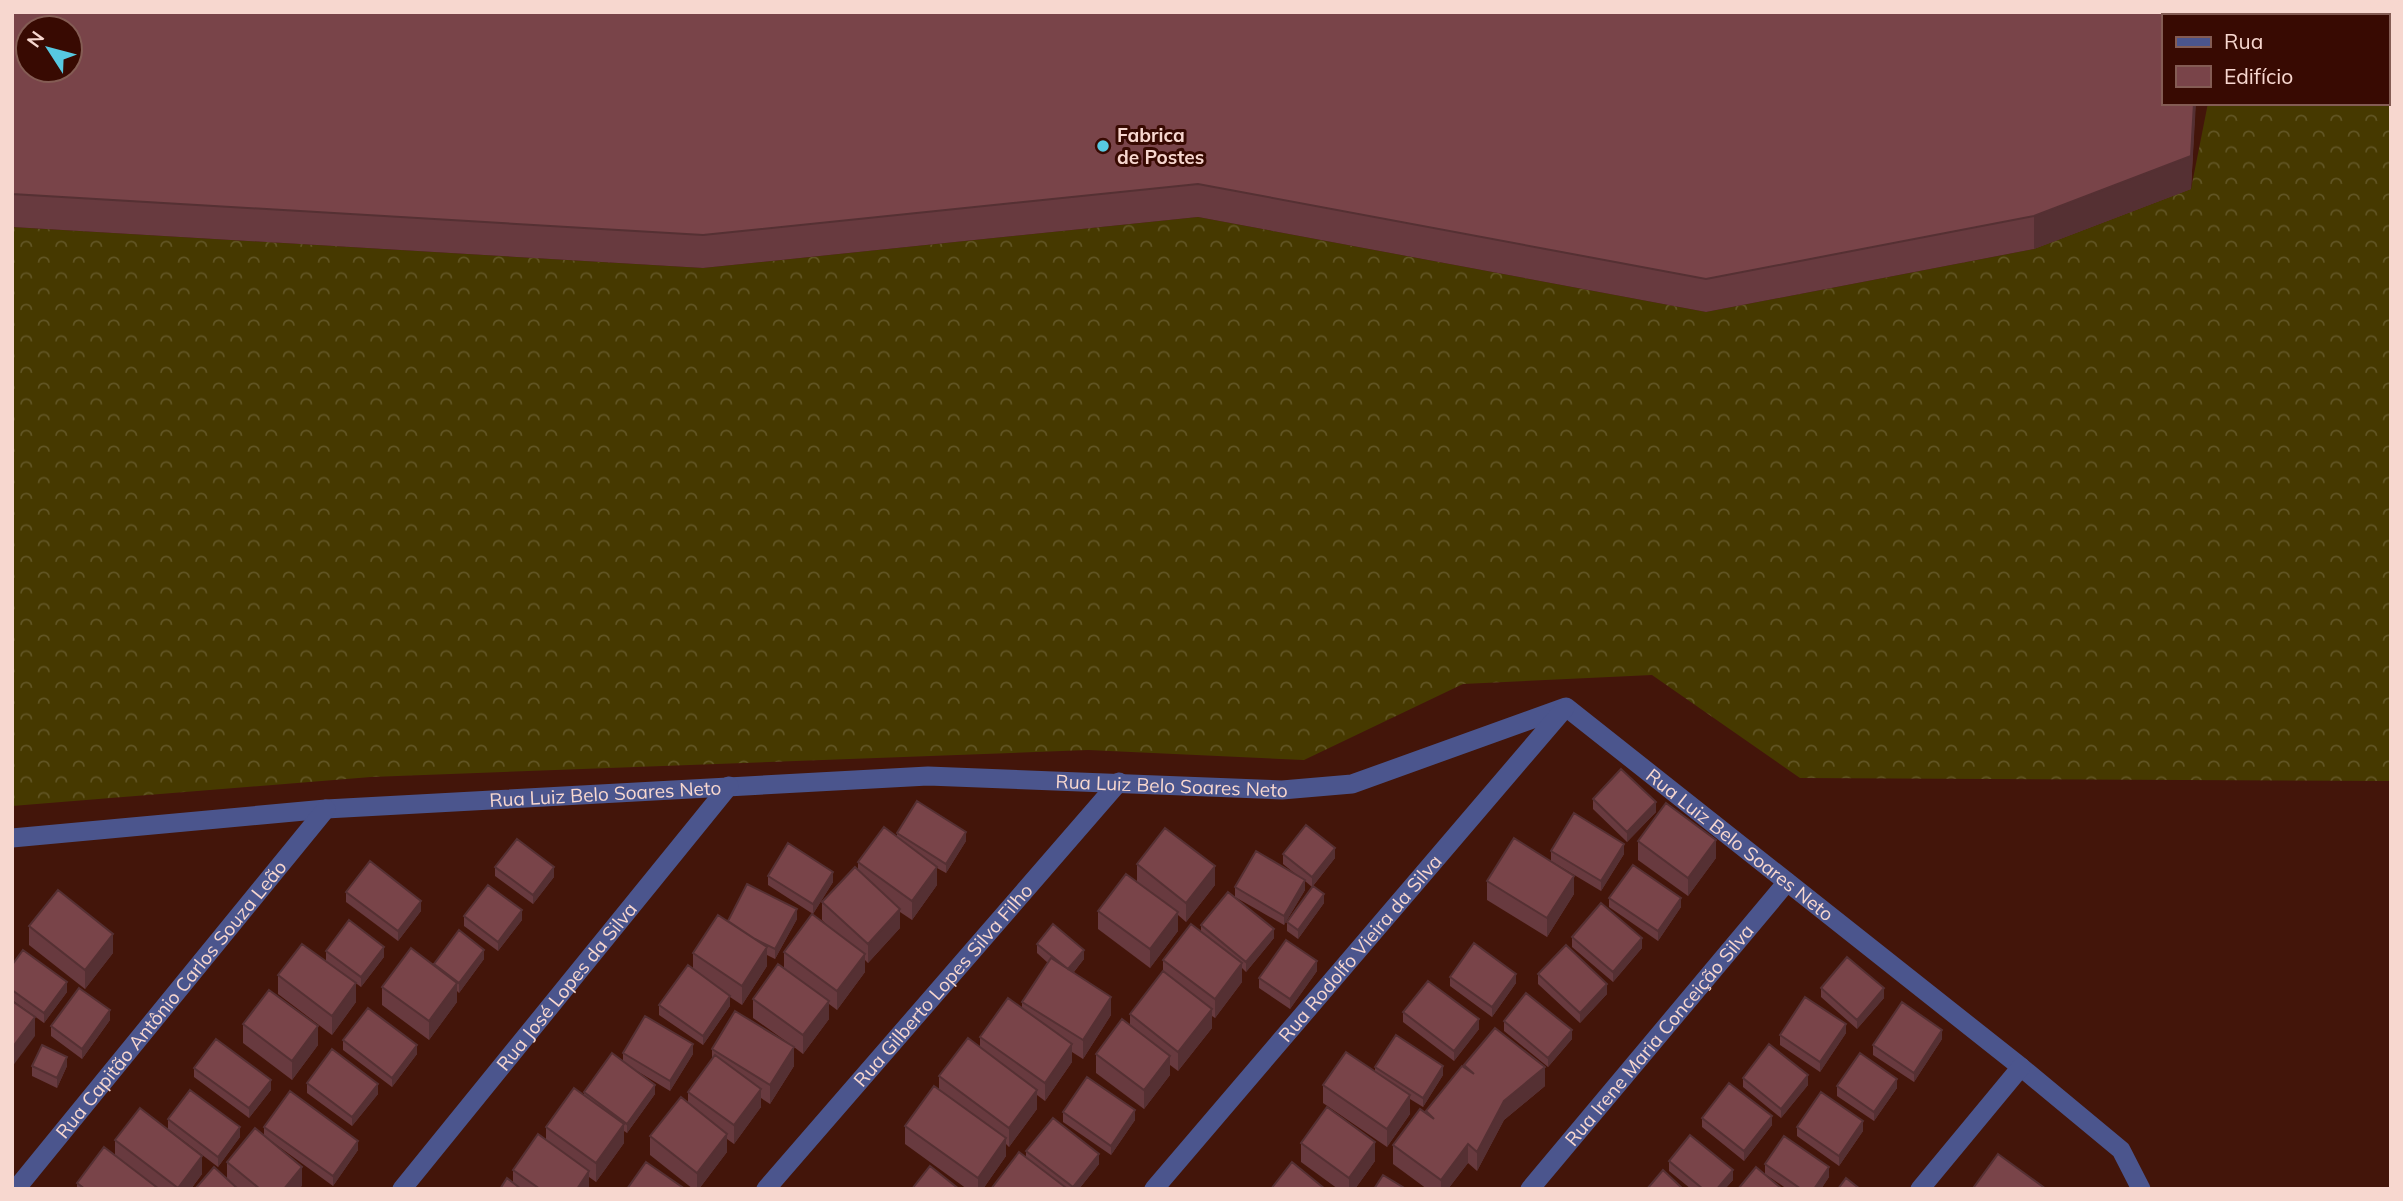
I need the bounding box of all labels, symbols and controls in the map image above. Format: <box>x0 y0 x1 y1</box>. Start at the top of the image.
north arrow <box>14 14 84 84</box>
legend <box>2162 14 2389 105</box>
text: N <box>21 26 49 52</box>
text: Rua <box>2224 28 2263 54</box>
text: Edifício <box>2224 63 2293 89</box>
place label: Fabrica de Postes <box>1117 123 1204 169</box>
marker: Fabrica de Postes <box>1095 138 1111 154</box>
street label: Rua Luiz Belo Soares Neto <box>1641 763 1838 926</box>
street label: Rua Luiz Belo Soares Neto <box>1055 769 1289 802</box>
street label: Rua Luiz Belo Soares Neto <box>489 775 722 812</box>
street label: Rua Rodolfo Vieira da Silva <box>1273 849 1447 1047</box>
street label: Rua Capitão Antônio Carlos Souza Leão <box>50 855 291 1143</box>
street label: Rua Gilberto Lopes Silva Filho <box>848 878 1038 1092</box>
street label: Rua José Lopes da Silva <box>491 897 642 1075</box>
street label: Rua Irene Maria Conceição Silva <box>1559 919 1759 1151</box>

